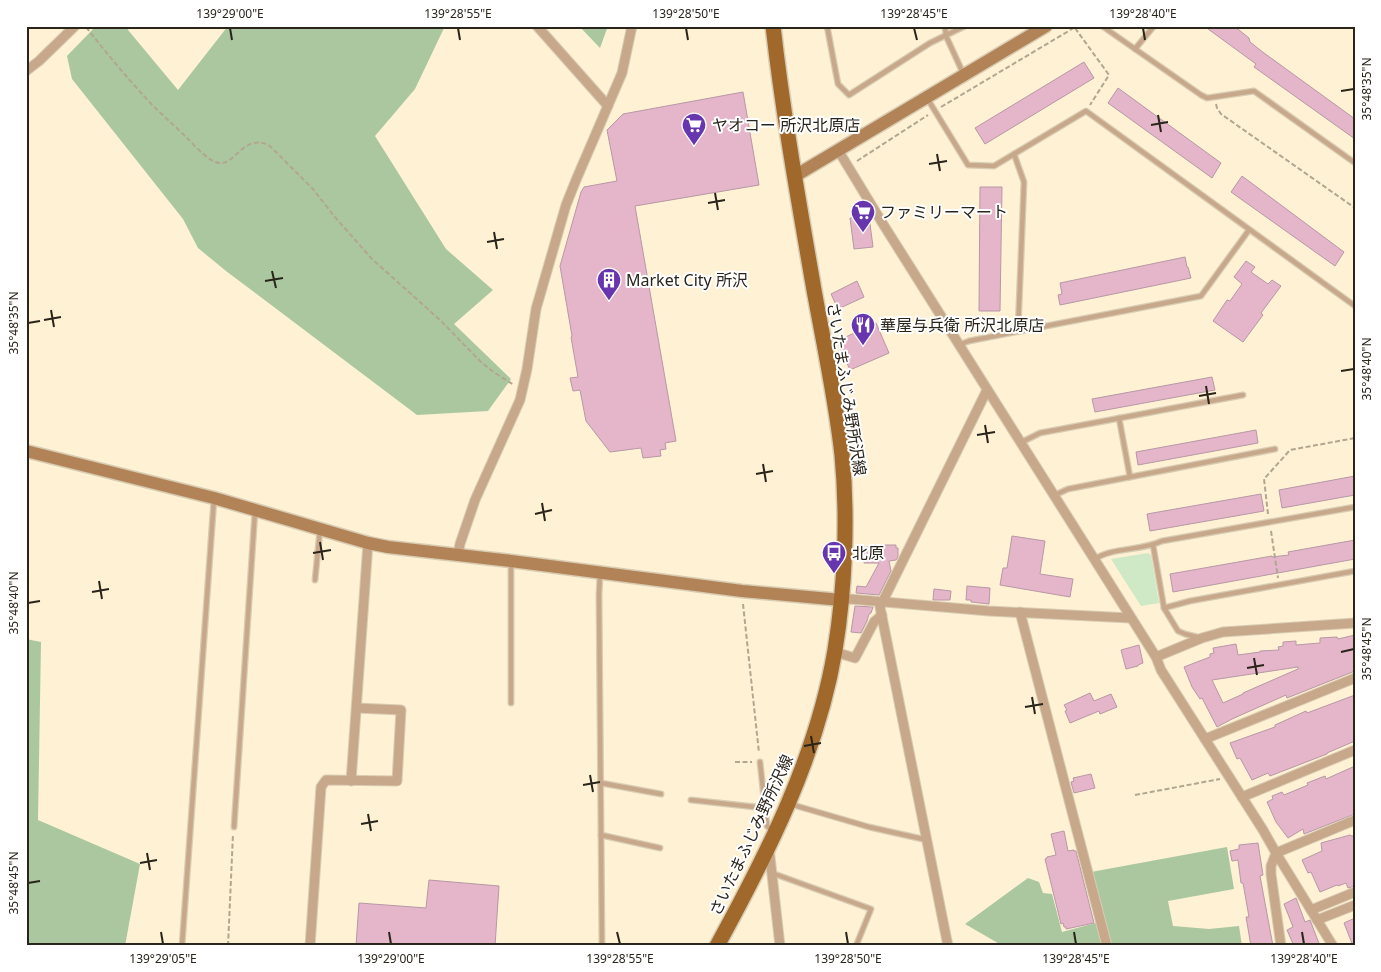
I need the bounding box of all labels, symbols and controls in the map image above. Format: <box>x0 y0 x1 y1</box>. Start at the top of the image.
text: 139°29'00"E <box>196 5 264 22</box>
text: 139°28'55"E <box>424 5 492 22</box>
text: 139°28'50"E <box>652 5 720 22</box>
text: 139°28'45"E <box>880 5 948 22</box>
text: 139°28'40"E <box>1109 5 1177 22</box>
text: 35°48'35"N <box>1358 57 1375 121</box>
supermarket icon: ヤオコー 所沢北原店 <box>681 112 707 146</box>
place label: ヤオコー 所沢北原店 <box>712 114 860 136</box>
supermarket icon: ファミリーマート <box>850 199 876 233</box>
place label: ファミリーマート <box>880 201 1008 223</box>
building icon: Market City 所沢 <box>596 267 622 301</box>
place label: Market City 所沢 <box>626 269 748 291</box>
text: 35°48'35"N <box>5 291 22 355</box>
street label: さいたまふじみ野所沢線 <box>822 301 872 477</box>
restaurant icon: 華屋与兵衛 所沢北原店 <box>850 312 876 346</box>
place label: 華屋与兵衛 所沢北原店 <box>880 314 1044 336</box>
text: 35°48'40"N <box>1358 337 1375 401</box>
bus stop icon: 北原 <box>821 540 847 574</box>
place label: 北原 <box>852 542 884 564</box>
text: 35°48'40"N <box>5 571 22 635</box>
text: 35°48'45"N <box>1358 617 1375 681</box>
street label: さいたまふじみ野所沢線 <box>704 751 798 919</box>
text: 35°48'45"N <box>5 851 22 915</box>
text: 139°29'05"E <box>129 950 197 967</box>
text: 139°29'00"E <box>357 950 425 967</box>
text: 139°28'55"E <box>586 950 654 967</box>
text: 139°28'50"E <box>814 950 882 967</box>
text: 139°28'45"E <box>1042 950 1110 967</box>
text: 139°28'40"E <box>1270 950 1338 967</box>

